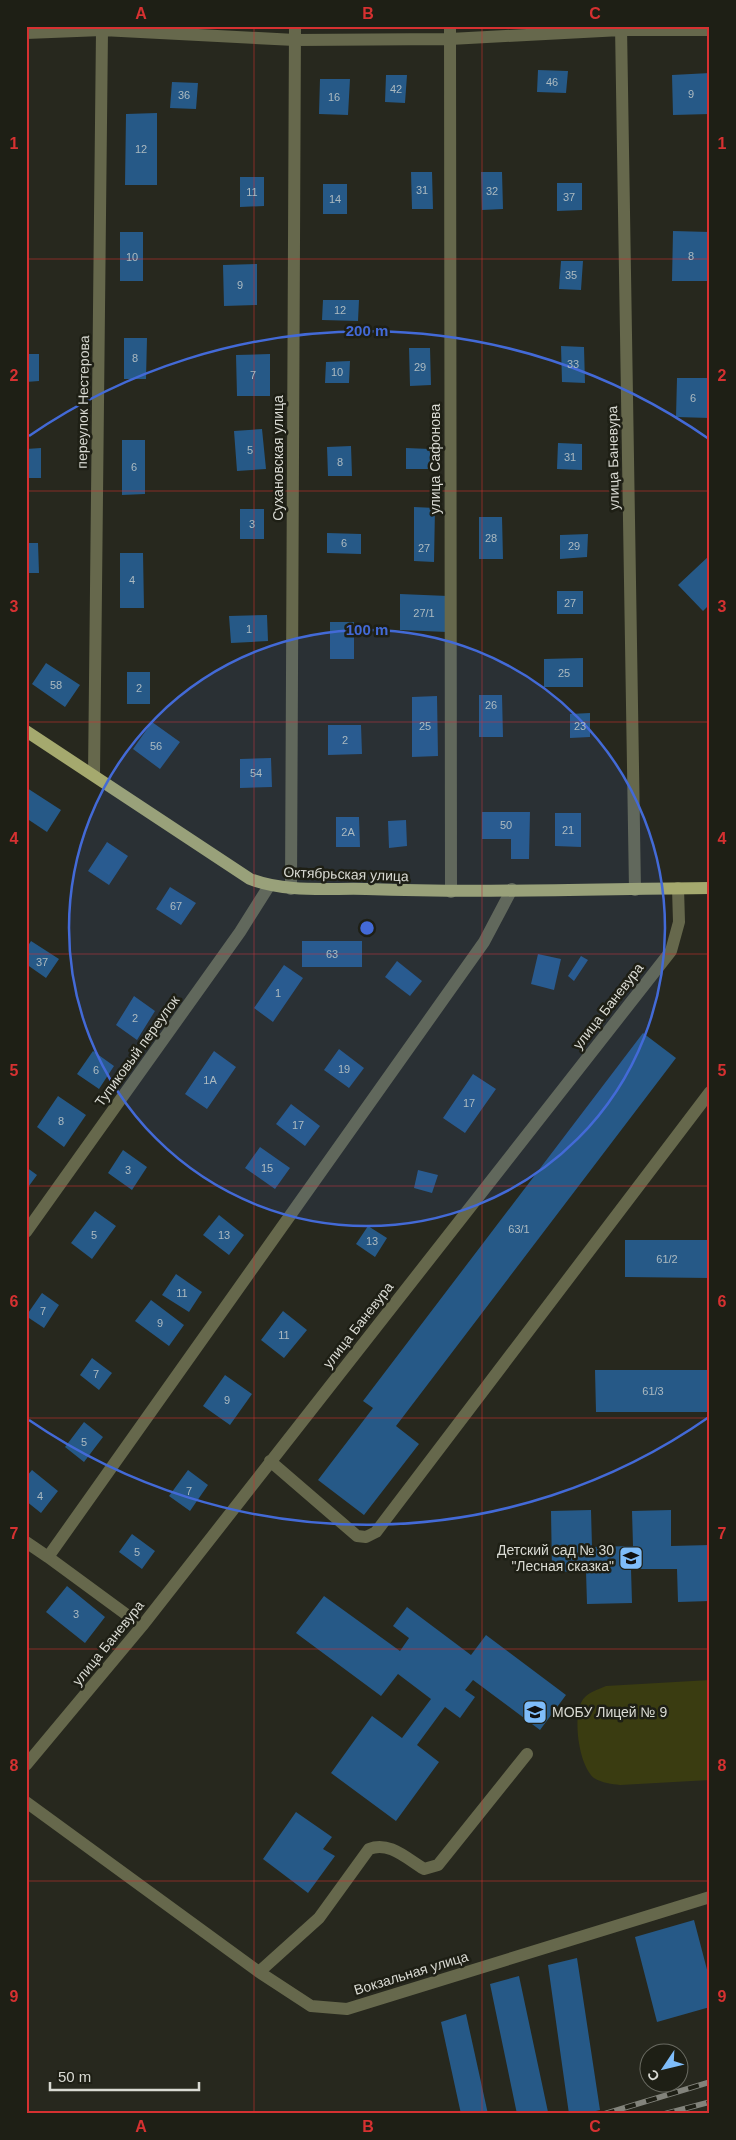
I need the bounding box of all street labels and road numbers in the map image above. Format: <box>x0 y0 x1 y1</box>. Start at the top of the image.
street label: переулок Нестерова <box>74 335 92 469</box>
street label: Сухановская улица <box>270 395 286 521</box>
street label: улица Сафонова <box>427 404 443 514</box>
street label: улица Баневура <box>604 405 622 510</box>
street label: Октябрьская улица <box>283 864 409 884</box>
street label: улица Баневура <box>570 960 647 1052</box>
street label: Тупиковый переулок <box>91 992 183 1110</box>
street label: улица Баневура <box>320 1279 397 1371</box>
street label: улица Баневура <box>69 1597 147 1689</box>
street label: Вокзальная улица <box>352 1948 470 1998</box>

